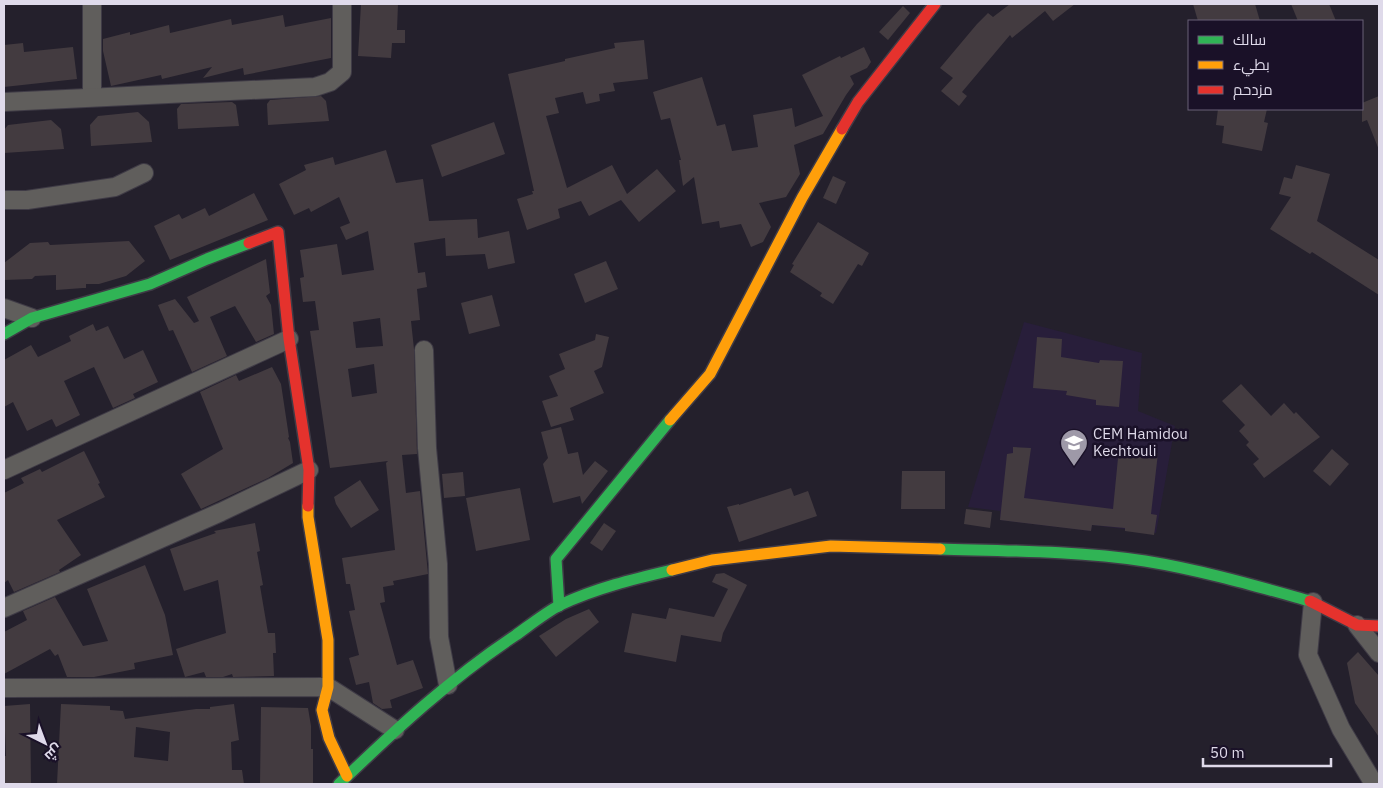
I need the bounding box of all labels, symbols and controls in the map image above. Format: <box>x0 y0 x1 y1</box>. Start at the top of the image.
legend <box>1188 20 1363 110</box>
text: سالك <box>1233 30 1266 49</box>
text: بطيء <box>1233 55 1270 77</box>
text: مزدحم <box>1233 80 1273 100</box>
place label: CEM Hamidou Kechtouli <box>1093 424 1188 460</box>
school or university icon: CEM Hamidou Kechtouli <box>1059 428 1089 467</box>
north arrow <box>20 718 70 768</box>
scale bar <box>1203 736 1330 768</box>
text: ش <box>41 740 66 765</box>
text: 50 m <box>1210 743 1245 762</box>

